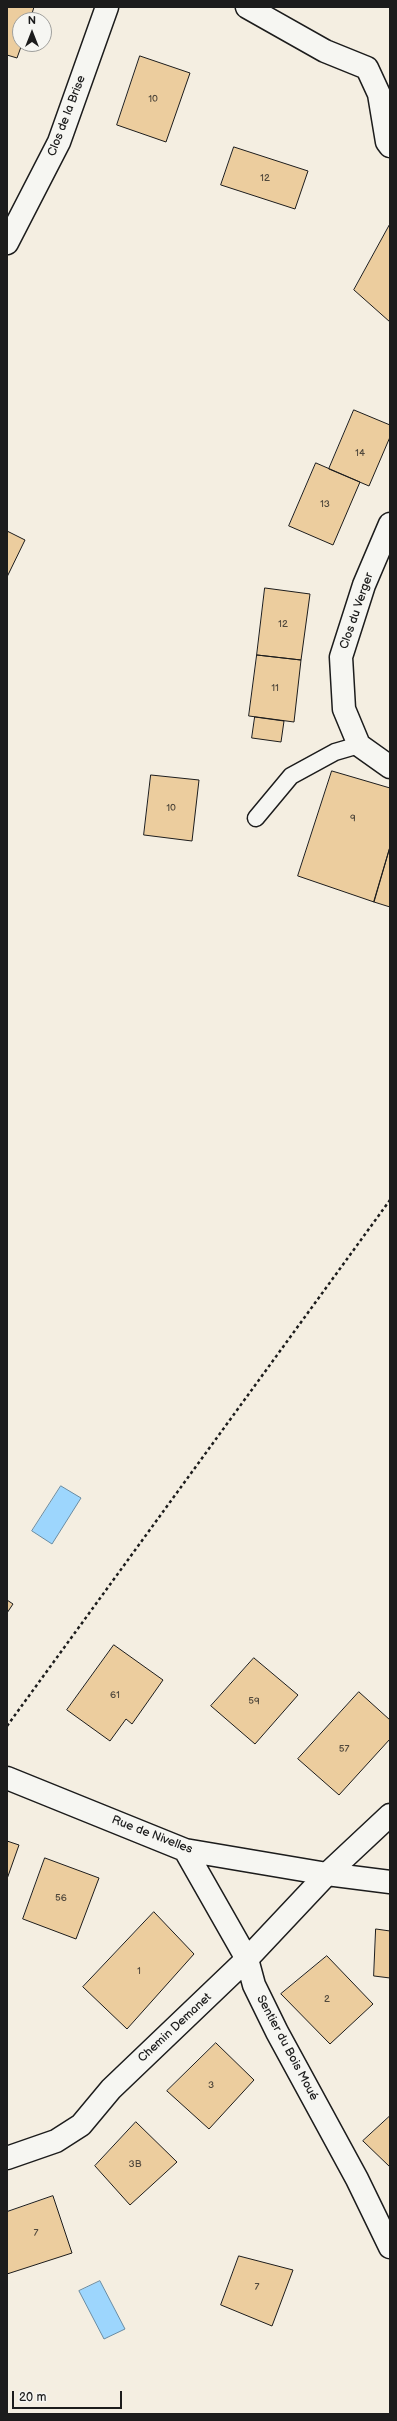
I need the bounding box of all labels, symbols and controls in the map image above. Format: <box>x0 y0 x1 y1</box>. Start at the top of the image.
north arrow <box>12 12 52 52</box>
text: N <box>28 14 36 27</box>
street label: Clos de la Brise <box>45 74 89 158</box>
house number: 10 <box>148 93 158 105</box>
house number: 12 <box>260 172 270 184</box>
house number: 14 <box>355 447 365 459</box>
house number: 13 <box>320 498 330 510</box>
street label: Clos du Verger <box>337 571 377 651</box>
house number: 12 <box>278 618 288 630</box>
house number: 11 <box>271 682 279 694</box>
house number: 10 <box>166 802 176 814</box>
house number: 9 <box>350 812 356 824</box>
house number: 61 <box>110 1689 120 1701</box>
house number: 59 <box>248 1695 260 1707</box>
house number: 57 <box>339 1743 349 1755</box>
street label: Rue de Nivelles <box>110 1813 194 1857</box>
house number: 56 <box>55 1892 67 1904</box>
house number: 1 <box>137 1965 141 1977</box>
street label: Chemin Demanet <box>135 1990 215 2066</box>
street label: Sentier du Bois Moué <box>253 1993 321 2103</box>
house number: 2 <box>324 1993 330 2005</box>
house number: 3 <box>208 2079 214 2091</box>
house number: 3B <box>129 2158 141 2170</box>
house number: 7 <box>34 2227 38 2239</box>
house number: 7 <box>255 2281 259 2293</box>
scale bar <box>14 2383 124 2409</box>
text: 20 m <box>19 2390 46 2405</box>

